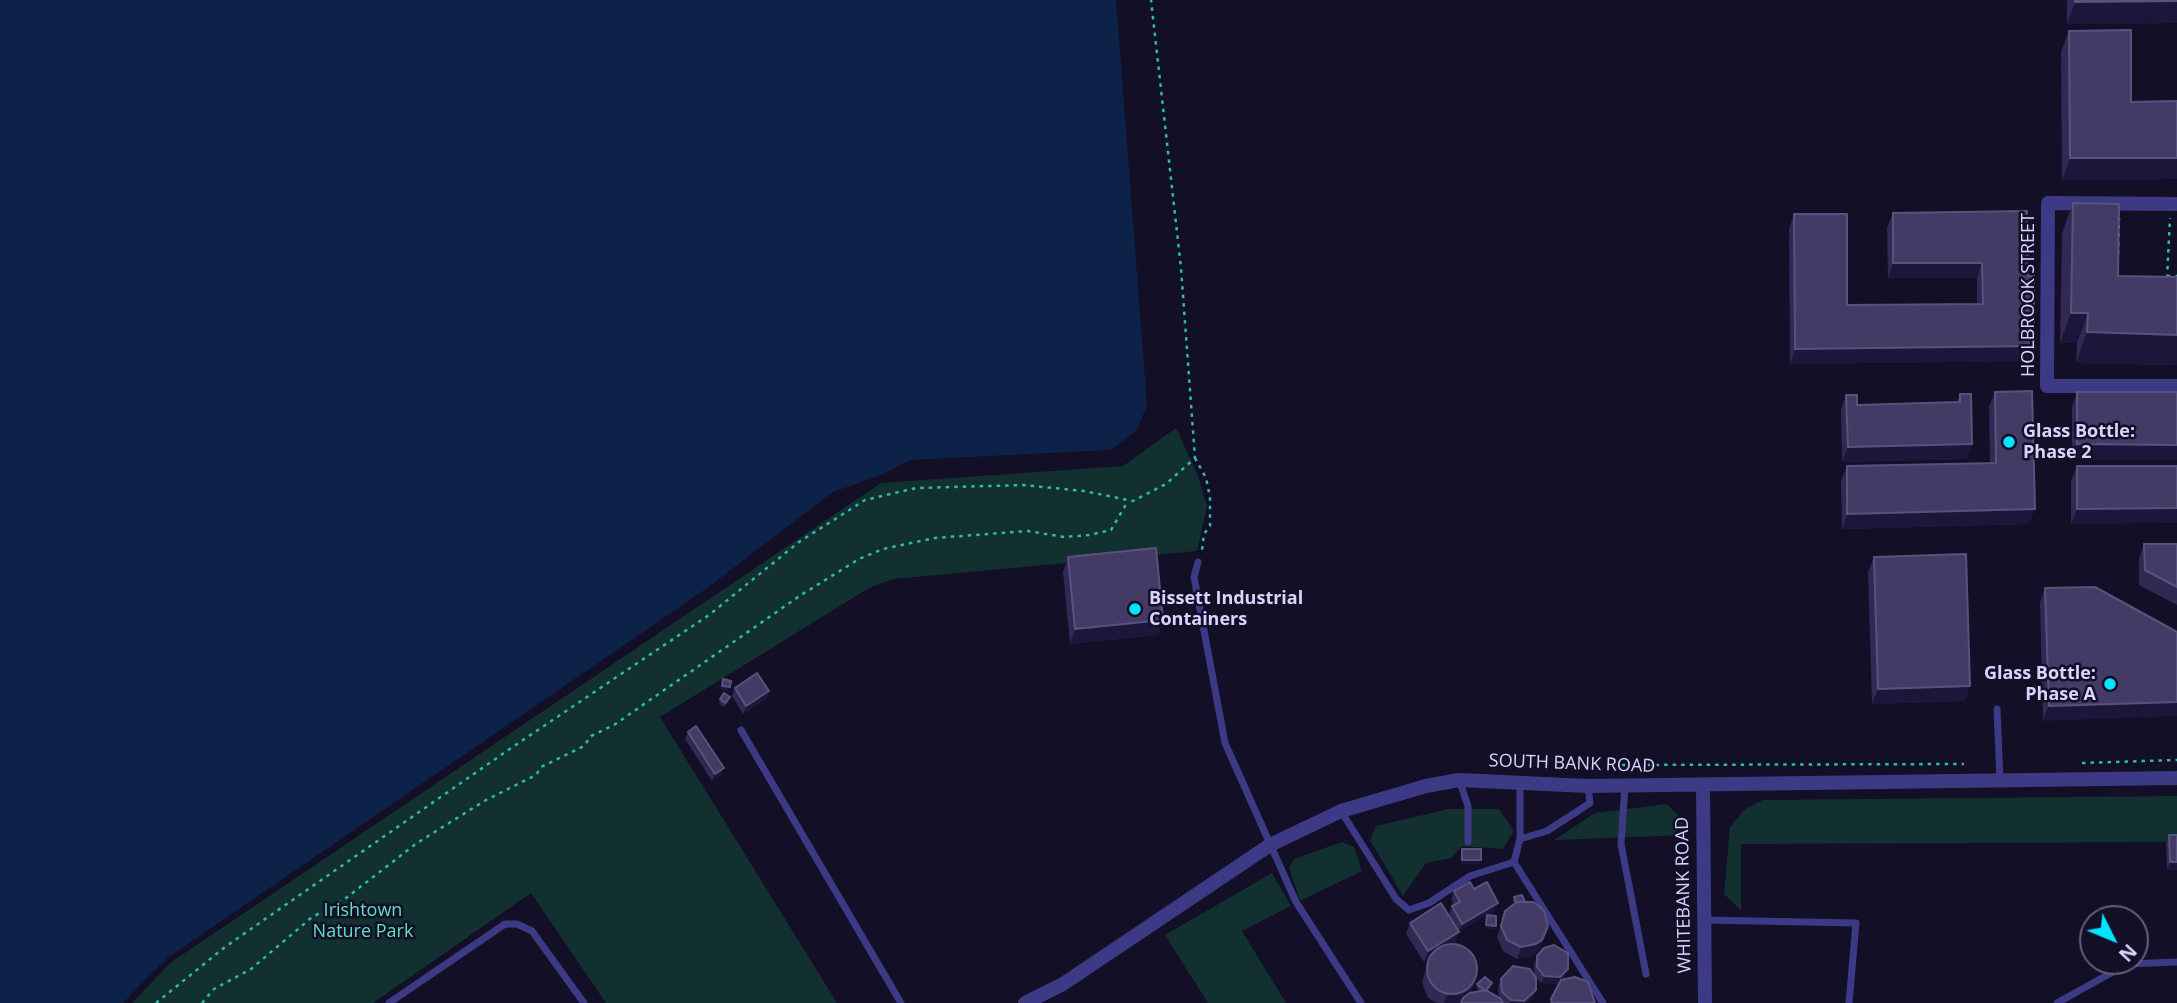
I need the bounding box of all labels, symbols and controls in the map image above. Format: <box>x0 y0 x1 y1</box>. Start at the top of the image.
street label: HOLBROOK STREET <box>2018 213 2040 377</box>
place label: Glass Bottle: Phase 2 <box>2023 421 2135 464</box>
marker: Glass Bottle: Phase 2 <box>2001 434 2017 450</box>
place label: Bissett Industrial Containers <box>1149 588 1303 630</box>
marker: Bissett Industrial Containers <box>1127 601 1143 617</box>
place label: Glass Bottle: Phase A <box>1984 663 2096 706</box>
marker: Glass Bottle: Phase A <box>2102 676 2118 692</box>
street label: SOUTH BANK ROAD <box>1488 750 1656 778</box>
street label: WHITEBANK ROAD <box>1672 816 1696 974</box>
park label: Irishtown Nature Park <box>313 900 413 942</box>
north arrow <box>2079 905 2149 975</box>
text: N <box>2113 938 2143 967</box>

